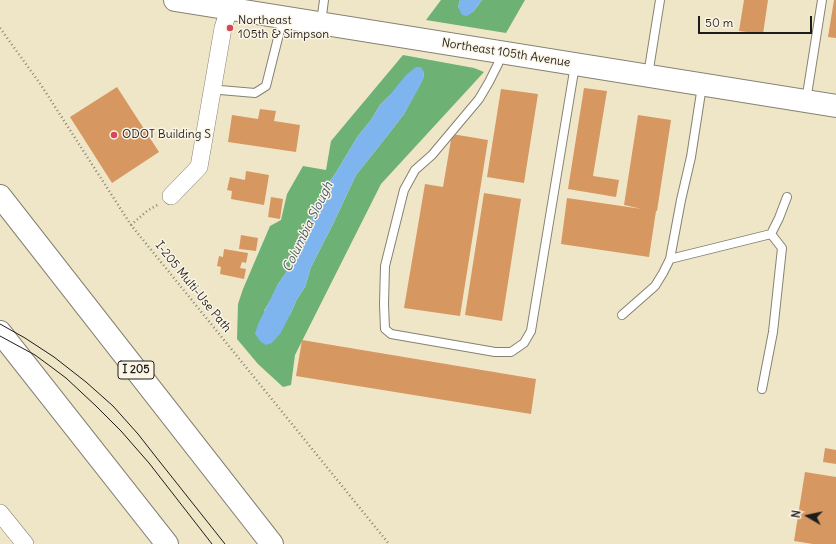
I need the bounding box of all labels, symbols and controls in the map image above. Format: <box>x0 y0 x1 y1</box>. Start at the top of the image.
scale bar <box>700 8 814 34</box>
place label: Northeast 105th & Simpson <box>238 14 329 42</box>
text: 50 m <box>705 15 733 30</box>
marker: Northeast 105th & Simpson <box>225 23 235 33</box>
street label: Northeast 105th Avenue <box>441 36 571 70</box>
place label: ODOT Building S <box>122 128 211 142</box>
marker: ODOT Building S <box>109 130 119 140</box>
water label: Columbia Slough <box>280 180 336 274</box>
street label: I-205 Multi-Use Path <box>152 239 234 335</box>
road number: I 205 <box>118 361 154 379</box>
north arrow <box>788 496 828 536</box>
text: N <box>789 509 804 519</box>

